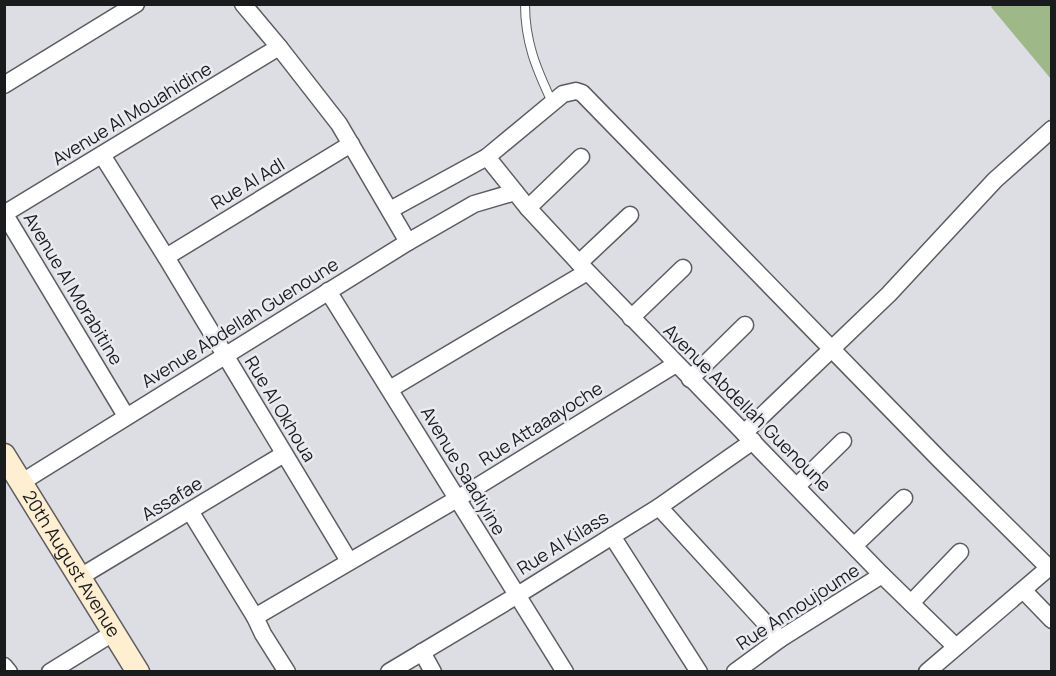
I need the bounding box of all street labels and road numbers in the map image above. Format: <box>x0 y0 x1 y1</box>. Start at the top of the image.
street label: Avenue Al Mouahidine <box>47 56 216 170</box>
street label: Rue Al Adl <box>206 152 289 214</box>
street label: Avenue Al Morabitine <box>19 208 129 369</box>
street label: Avenue Abdellah Guenoune <box>136 252 342 393</box>
street label: Avenue Abdellah Guenoune <box>659 318 837 496</box>
street label: Rue Al Okhoua <box>240 351 322 466</box>
street label: Rue Attaaayoche <box>474 376 607 471</box>
street label: Avenue Saadiyine <box>416 402 512 539</box>
street label: Assafae <box>137 471 206 526</box>
street label: 20th August Avenue <box>18 486 127 641</box>
street label: Rue Al Kilass <box>512 505 613 580</box>
street label: Rue Annoujoume <box>731 557 863 655</box>

